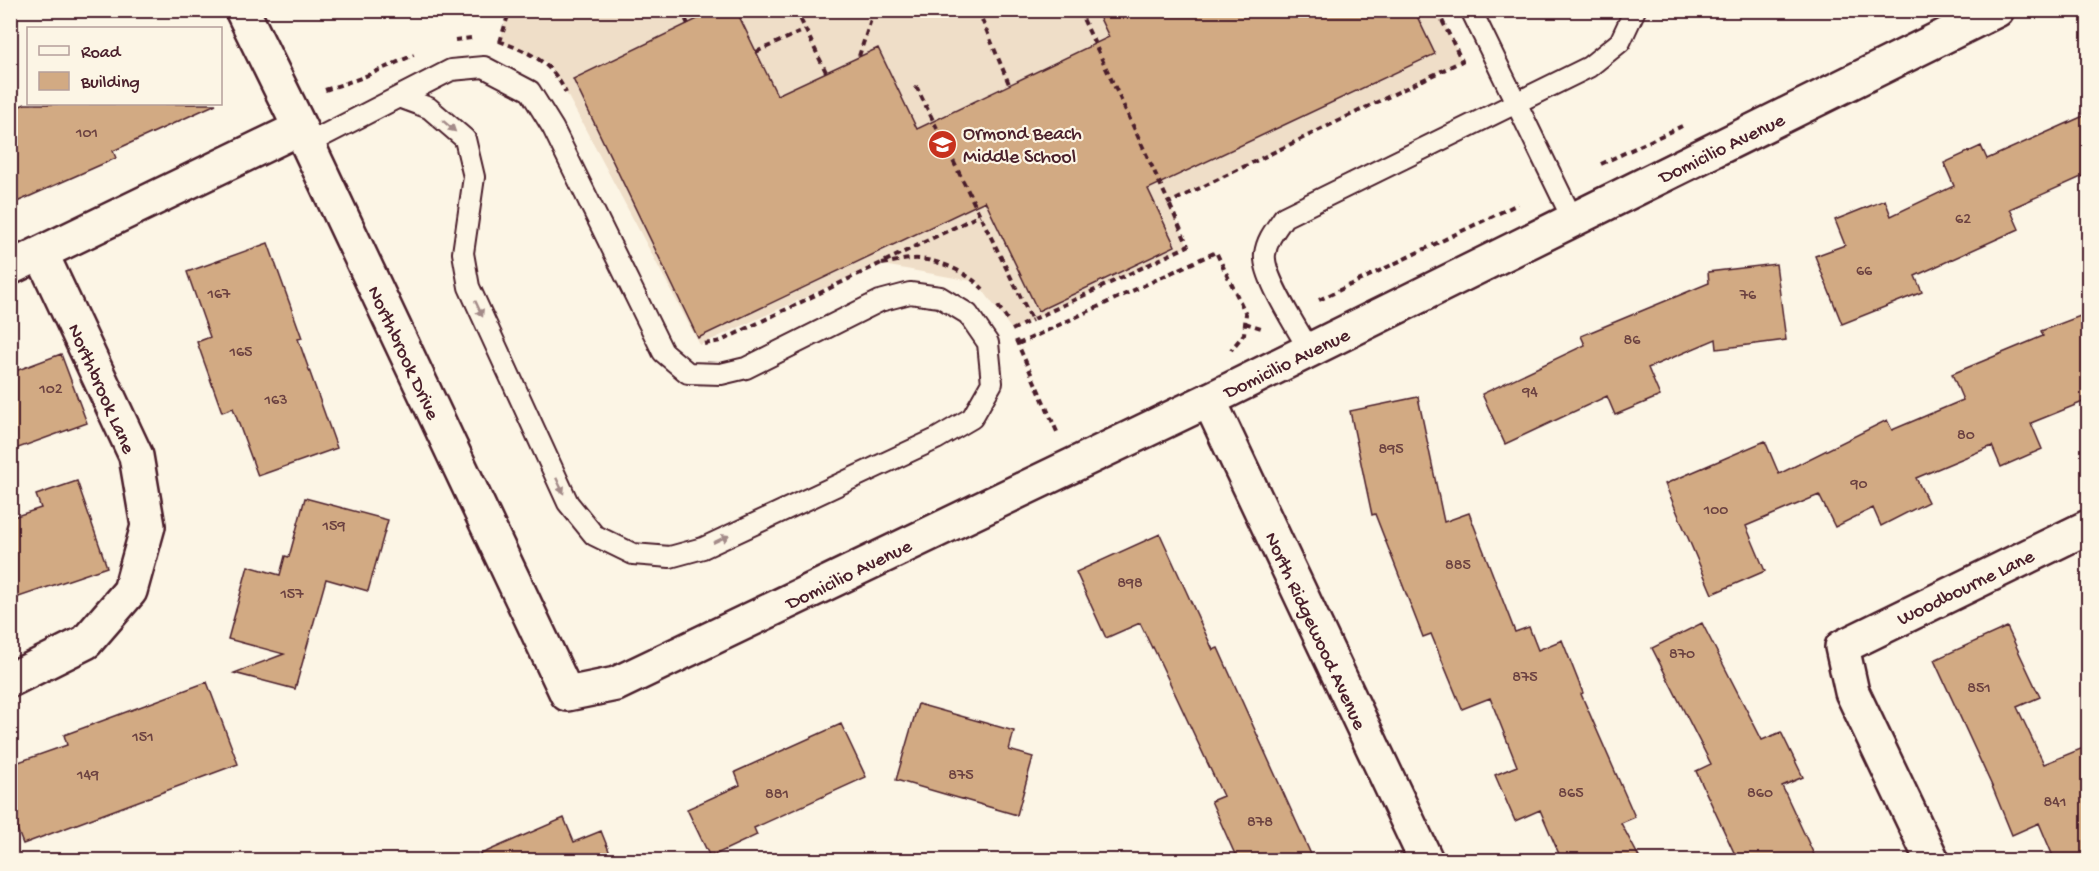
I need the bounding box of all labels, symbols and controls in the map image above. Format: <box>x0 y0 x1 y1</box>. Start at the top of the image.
legend <box>27 27 222 105</box>
text: Road <box>81 43 122 64</box>
text: Building <box>80 73 140 94</box>
street label: Domicilio Avenue <box>1654 109 1790 191</box>
one-way arrow <box>441 119 457 132</box>
place label: Ormond Beach Middle School <box>963 124 1082 170</box>
house number: 101 <box>75 125 98 144</box>
school or university icon: Ormond Beach Middle School <box>926 128 958 160</box>
house number: 62 <box>1955 211 1971 230</box>
house number: 66 <box>1856 263 1873 282</box>
street label: Northbrook Drive <box>361 283 443 425</box>
house number: 167 <box>207 286 231 305</box>
house number: 76 <box>1739 287 1757 306</box>
one-way arrow <box>474 300 483 317</box>
street label: Northbrook Lane <box>61 321 139 459</box>
street label: Domicilio Avenue <box>1219 324 1355 406</box>
house number: 86 <box>1624 332 1641 351</box>
house number: 165 <box>229 344 252 363</box>
house number: 102 <box>38 381 63 400</box>
house number: 94 <box>1521 384 1538 403</box>
house number: 163 <box>264 392 287 411</box>
house number: 80 <box>1957 427 1975 446</box>
house number: 895 <box>1378 441 1404 460</box>
house number: 90 <box>1849 476 1868 495</box>
one-way arrow <box>556 477 565 495</box>
house number: 100 <box>1703 502 1728 521</box>
house number: 159 <box>322 518 345 537</box>
street label: North Ridgewood Avenue <box>1258 529 1370 734</box>
one-way arrow <box>713 535 730 544</box>
street label: Domicilio Avenue <box>781 535 917 617</box>
street label: Woodbourne Lane <box>1894 546 2039 632</box>
house number: 885 <box>1445 557 1471 576</box>
house number: 898 <box>1117 575 1143 594</box>
house number: 157 <box>279 586 304 605</box>
house number: 870 <box>1669 646 1695 665</box>
house number: 875 <box>1512 669 1538 688</box>
house number: 851 <box>1967 680 1991 699</box>
house number: 151 <box>131 729 154 748</box>
house number: 149 <box>76 767 99 786</box>
house number: 875 <box>948 767 974 786</box>
house number: 865 <box>1558 785 1584 804</box>
house number: 860 <box>1747 785 1773 804</box>
house number: 881 <box>765 786 789 805</box>
house number: 841 <box>2044 794 2066 813</box>
house number: 878 <box>1247 814 1273 833</box>

